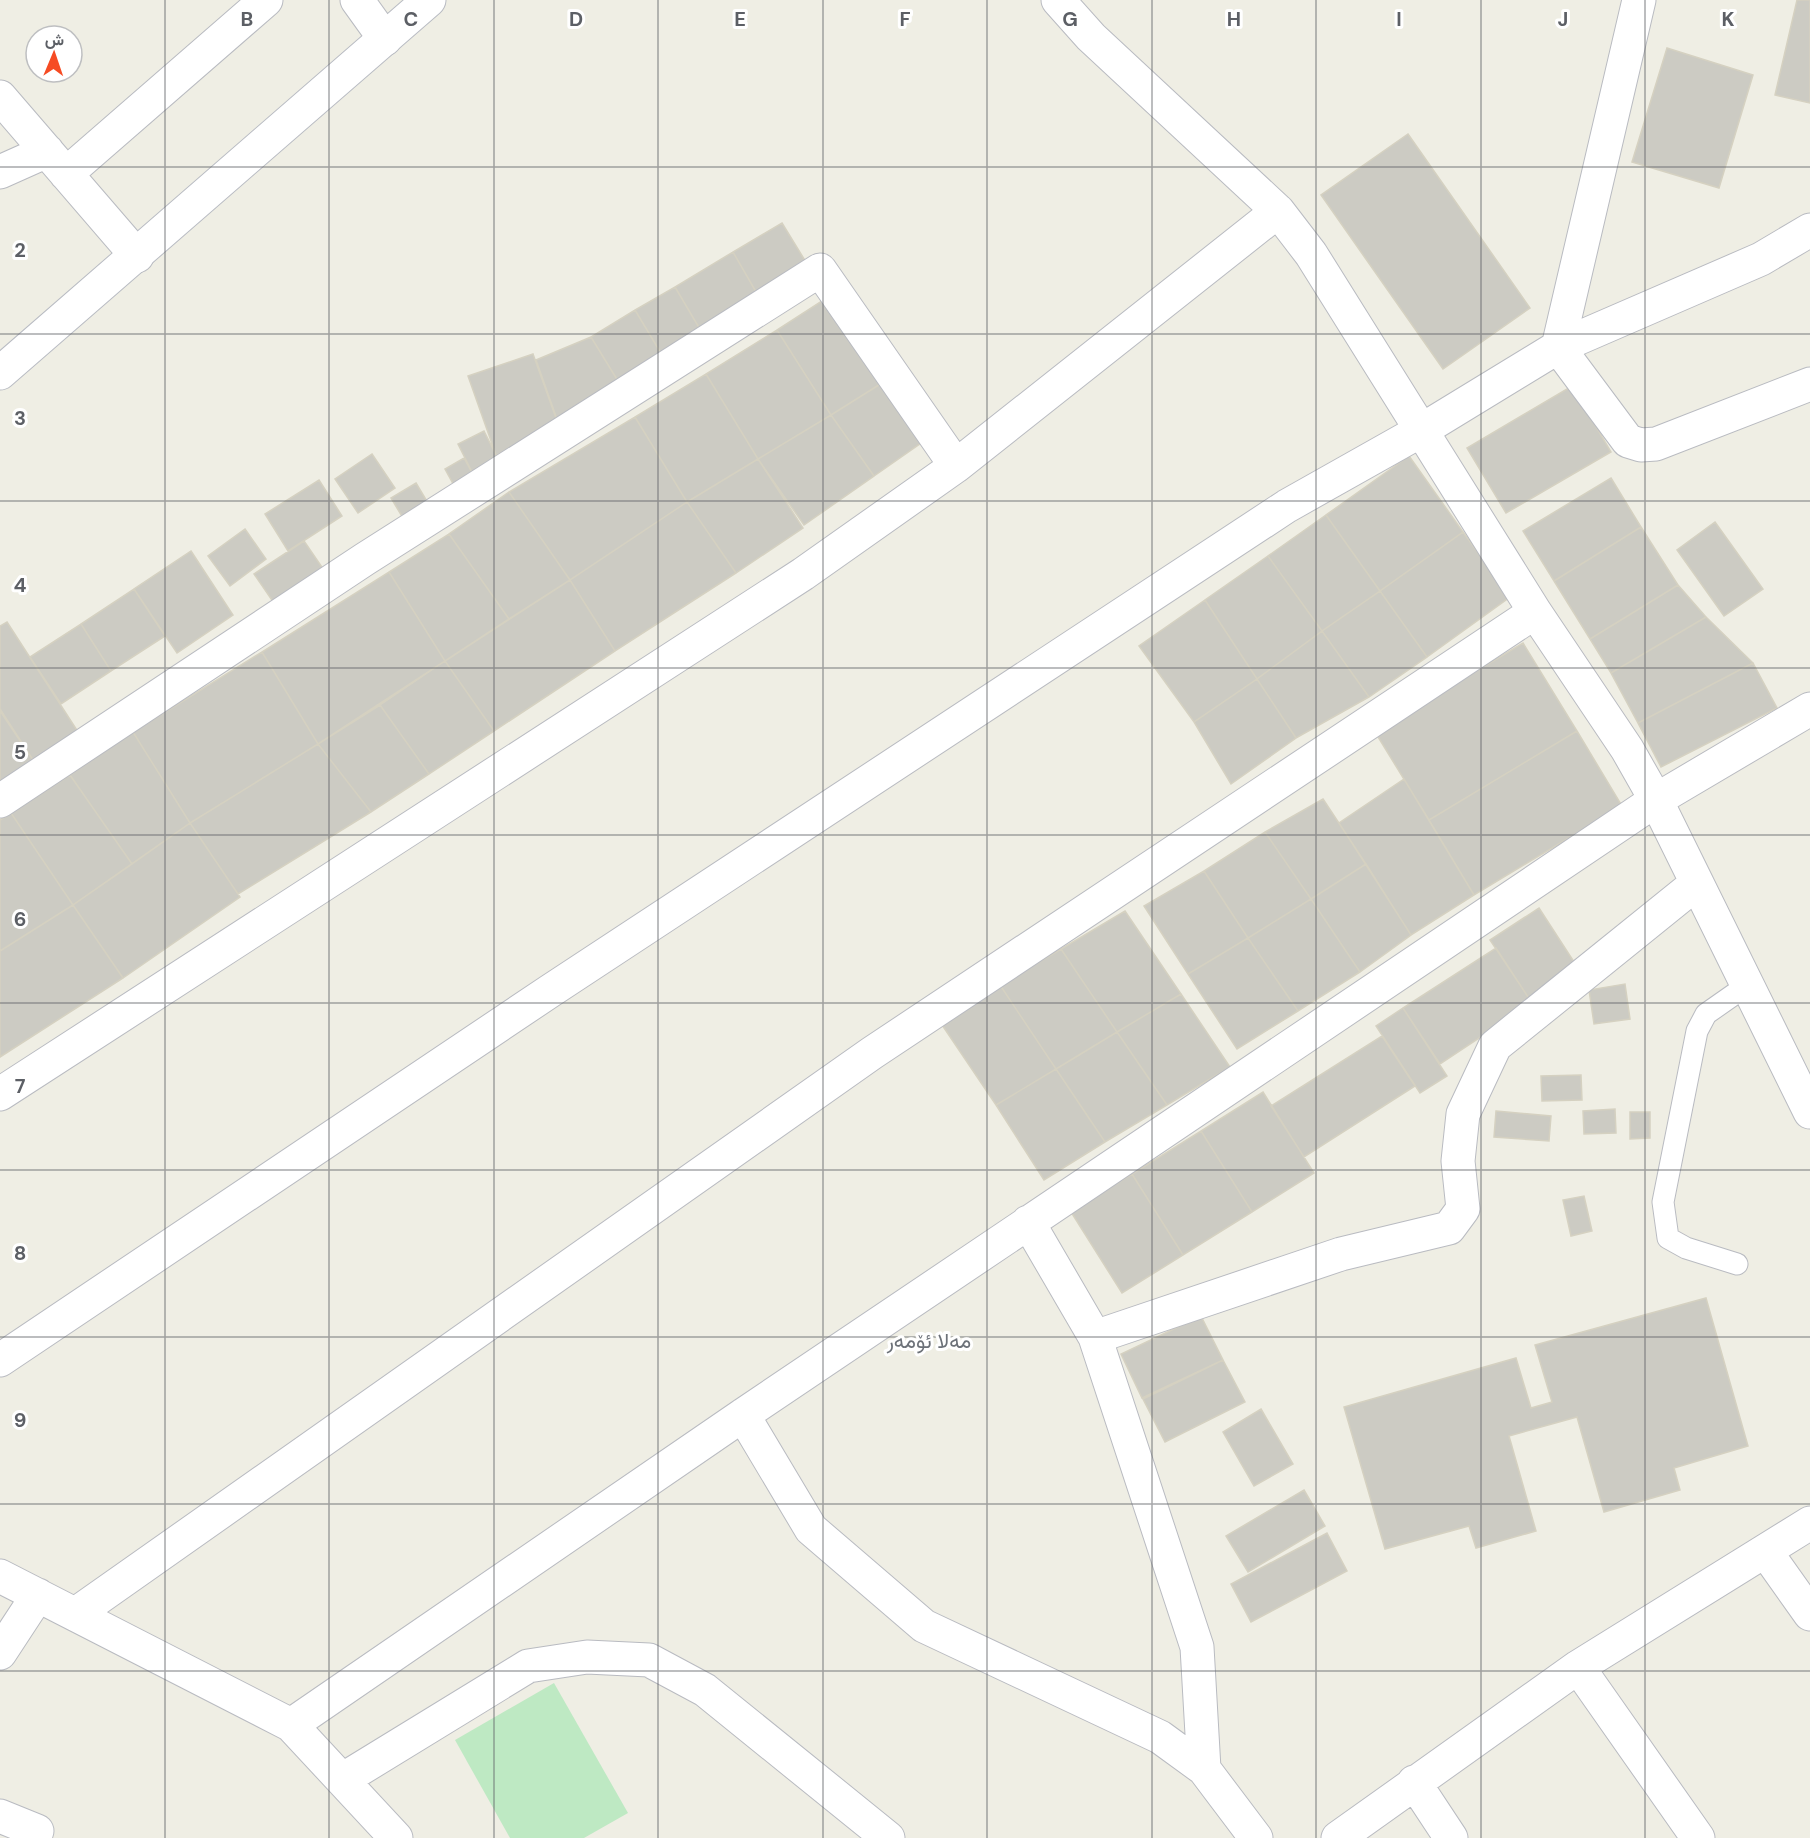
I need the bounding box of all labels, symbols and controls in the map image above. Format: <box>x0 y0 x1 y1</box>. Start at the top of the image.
text: B <box>241 6 253 32</box>
text: C <box>404 6 418 32</box>
text: D <box>569 6 583 32</box>
text: E <box>734 6 746 32</box>
text: F <box>899 6 911 32</box>
text: G <box>1062 6 1078 32</box>
text: H <box>1227 6 1241 32</box>
text: I <box>1396 6 1402 32</box>
text: J <box>1558 6 1568 32</box>
text: K <box>1721 6 1735 32</box>
north arrow <box>24 24 84 84</box>
text: ش <box>45 29 64 50</box>
text: 2 <box>14 237 26 263</box>
text: 3 <box>14 405 26 431</box>
text: 4 <box>14 572 27 598</box>
text: 5 <box>14 739 26 765</box>
text: 6 <box>14 906 26 932</box>
text: 7 <box>15 1073 26 1099</box>
text: 8 <box>14 1240 26 1266</box>
district label: مەلا ئۆمەر <box>886 1327 971 1355</box>
text: 9 <box>14 1407 26 1433</box>

